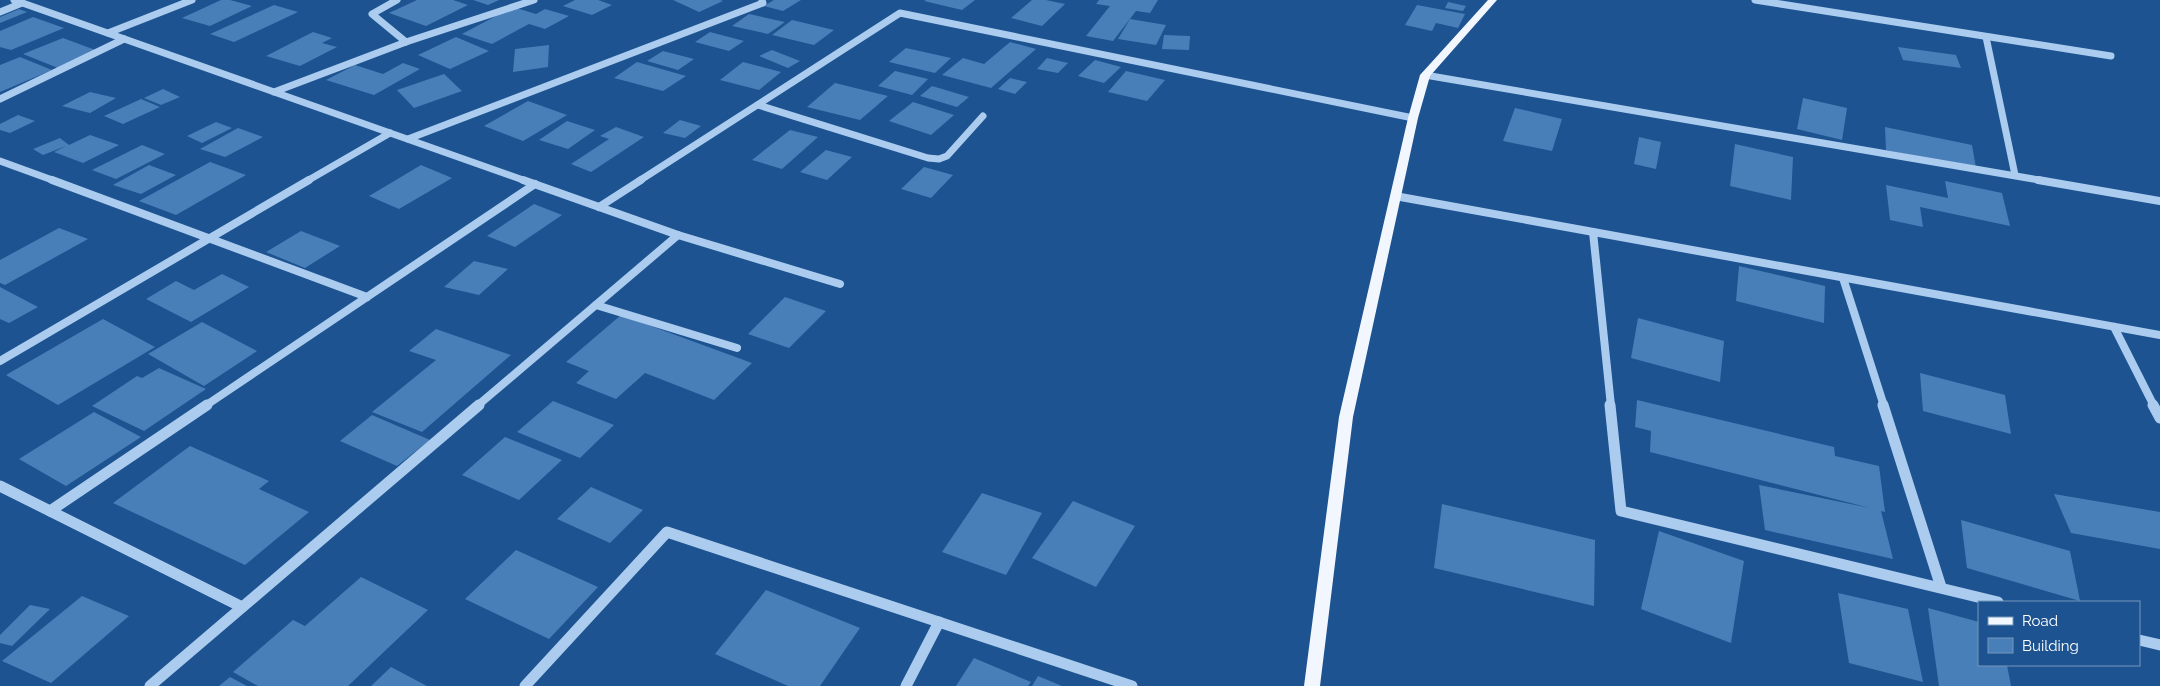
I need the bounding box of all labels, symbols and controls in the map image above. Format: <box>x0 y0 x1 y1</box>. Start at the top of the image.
legend <box>1978 601 2140 666</box>
text: Road <box>2022 612 2058 630</box>
text: Building <box>2022 637 2079 655</box>

